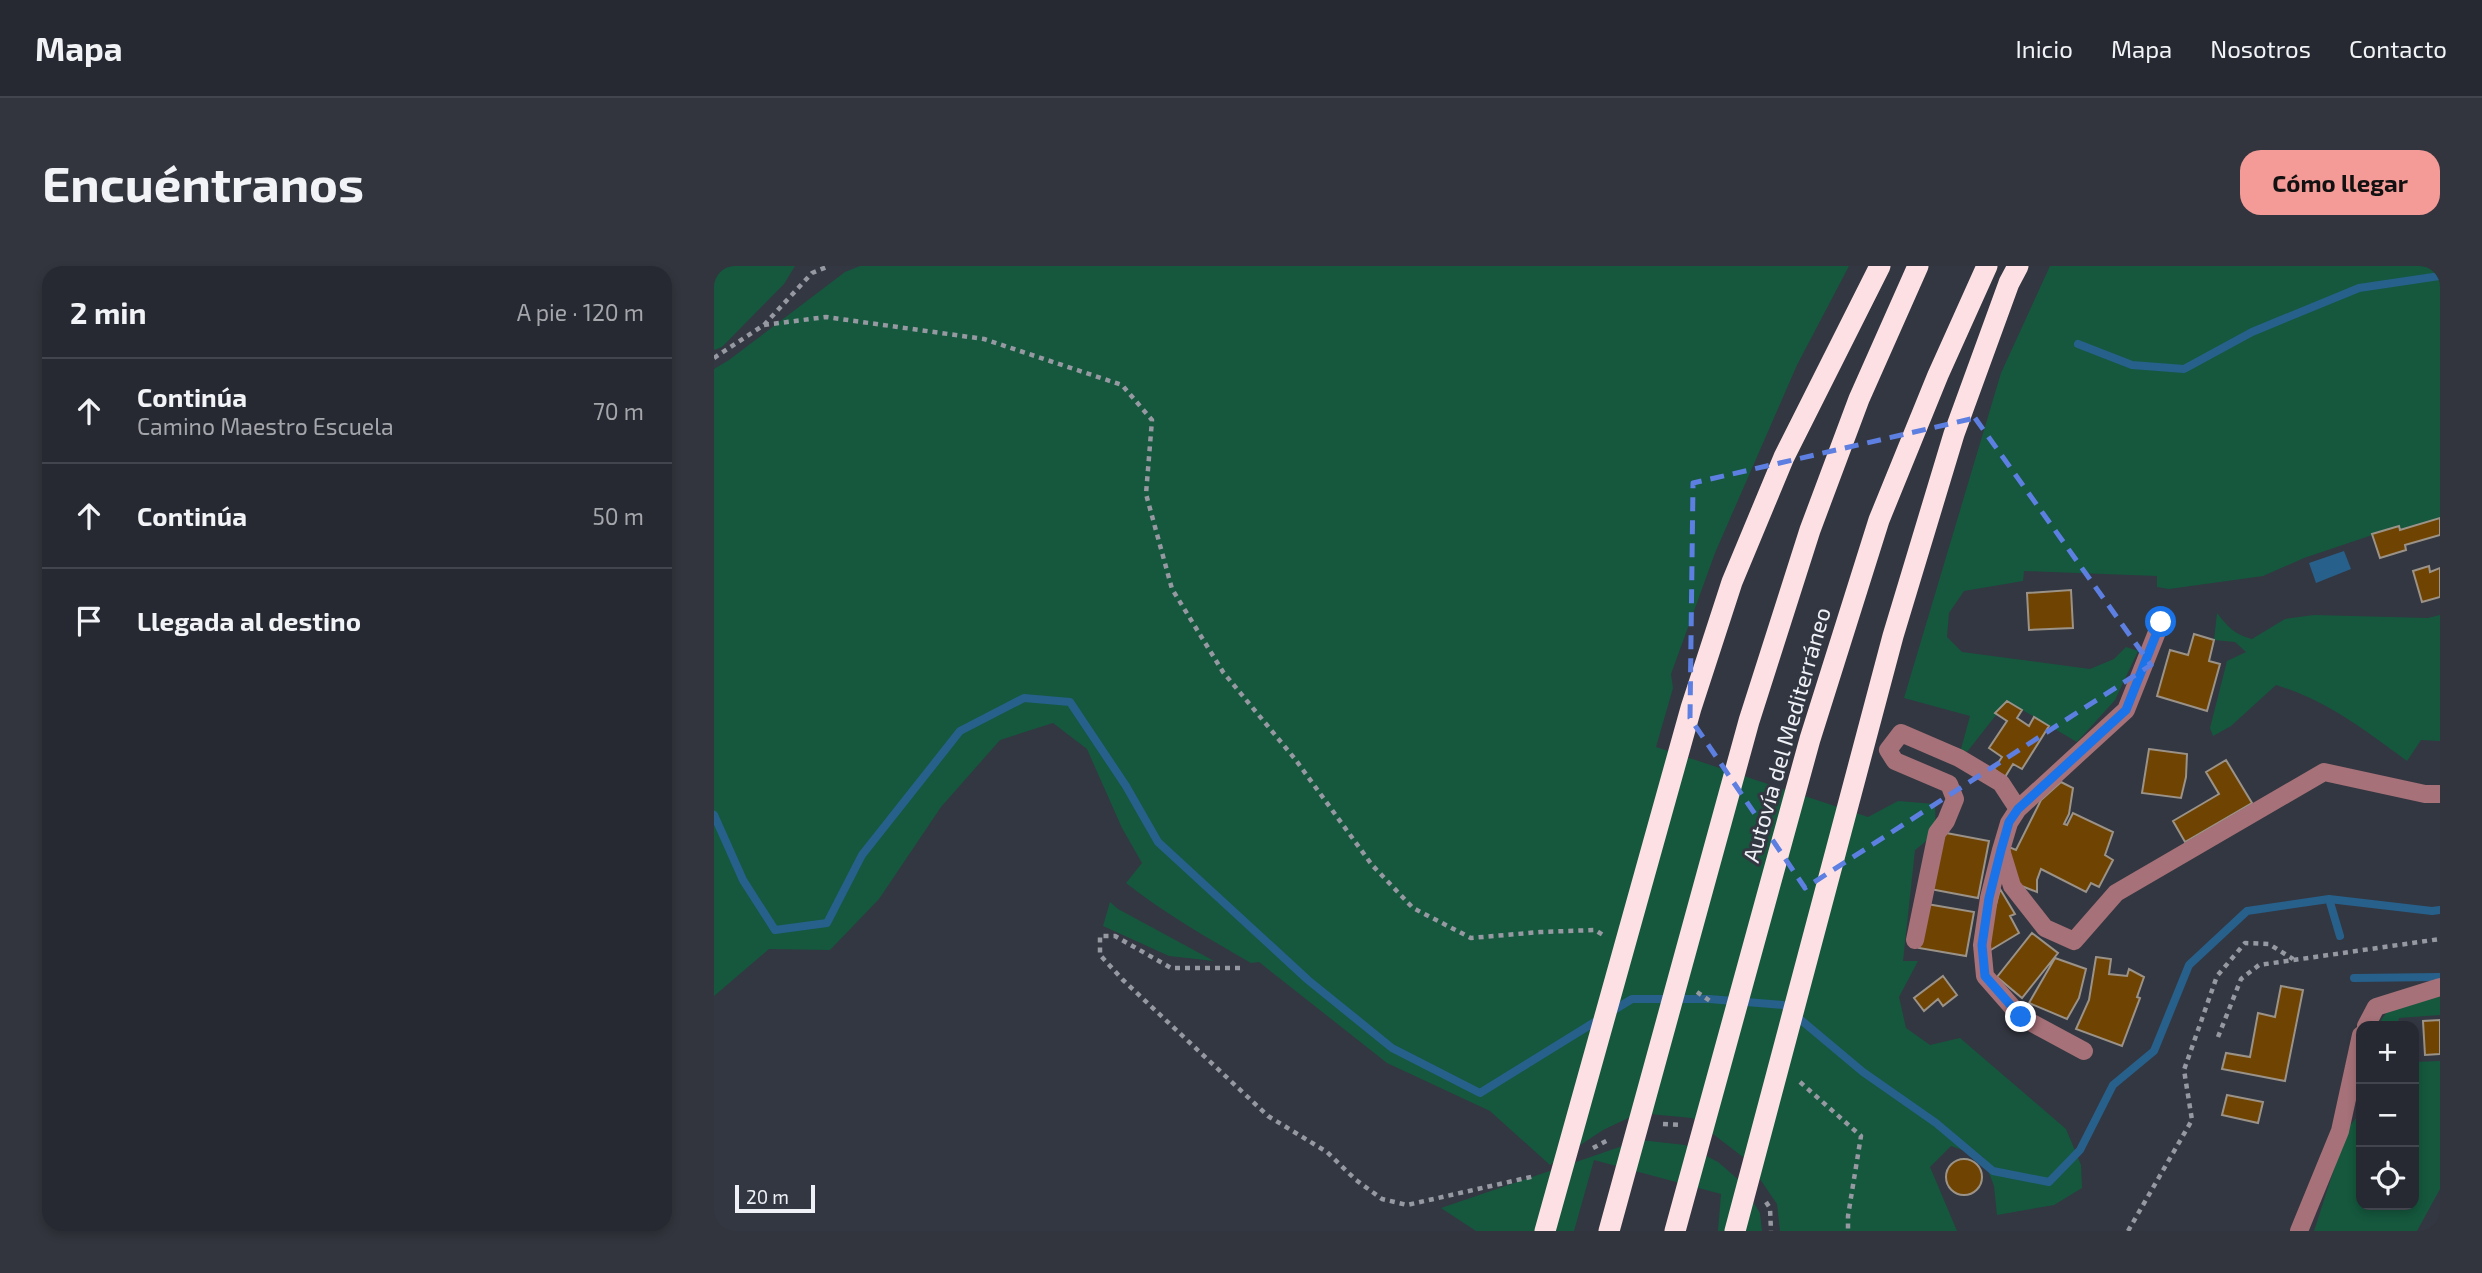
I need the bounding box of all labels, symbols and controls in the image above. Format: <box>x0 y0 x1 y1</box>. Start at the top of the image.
text: Mapa <box>35 28 123 68</box>
text: Inicio <box>2015 34 2073 63</box>
text: Mapa <box>2111 34 2172 63</box>
text: Nosotros <box>2210 34 2311 63</box>
text: Contacto <box>2349 34 2447 63</box>
button: Cómo llegar <box>2240 150 2440 215</box>
text: Encuéntranos <box>42 153 364 212</box>
text: 2 min <box>70 294 147 330</box>
text: A pie · 120 m <box>517 298 644 326</box>
text: Continúa <box>137 381 247 412</box>
icon: ahead <box>70 392 108 430</box>
text: 70 m <box>593 397 644 425</box>
text: Camino Maestro Escuela <box>137 412 394 440</box>
icon: ahead <box>70 497 108 535</box>
text: Continúa <box>137 500 247 531</box>
text: 50 m <box>593 502 644 530</box>
icon: arrive <box>70 602 108 640</box>
street label: Autovía del Mediterráneo <box>1736 604 1836 866</box>
text: Llegada al destino <box>137 605 361 636</box>
route start <box>2145 606 2176 637</box>
route end <box>2005 1001 2036 1032</box>
map controls <box>2356 1021 2419 1210</box>
button: + <box>2356 1021 2419 1084</box>
button: − <box>2356 1084 2419 1147</box>
button: locate <box>2356 1147 2419 1210</box>
scale bar <box>735 1182 816 1214</box>
text: 20 m <box>746 1185 789 1208</box>

